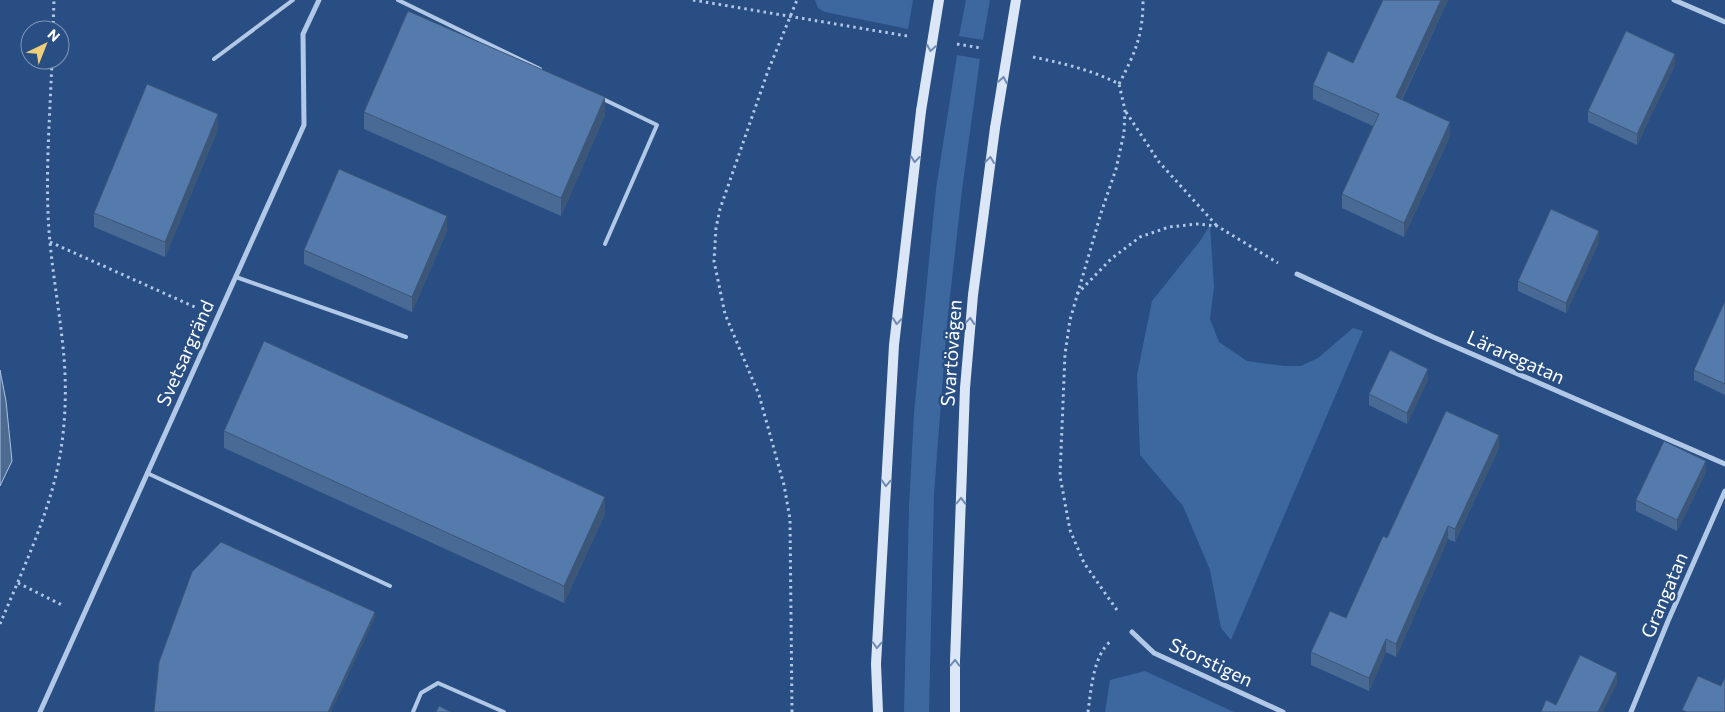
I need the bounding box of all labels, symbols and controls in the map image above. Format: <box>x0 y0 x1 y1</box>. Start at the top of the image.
north arrow <box>20 20 70 70</box>
text: N <box>45 25 64 45</box>
one-way arrow <box>926 44 937 52</box>
one-way arrow <box>997 75 1007 84</box>
one-way arrow <box>910 156 921 164</box>
one-way arrow <box>985 156 995 164</box>
street label: Svetsargränd <box>151 296 218 409</box>
street label: Svartövägen <box>935 299 966 407</box>
one-way arrow <box>892 317 903 325</box>
one-way arrow <box>965 317 976 325</box>
street label: Läraregatan <box>1464 325 1568 388</box>
one-way arrow <box>881 479 892 487</box>
one-way arrow <box>955 497 966 505</box>
street label: Grangatan <box>1635 548 1692 641</box>
street label: Storstigen <box>1166 632 1257 691</box>
one-way arrow <box>872 641 883 649</box>
one-way arrow <box>950 659 960 667</box>

